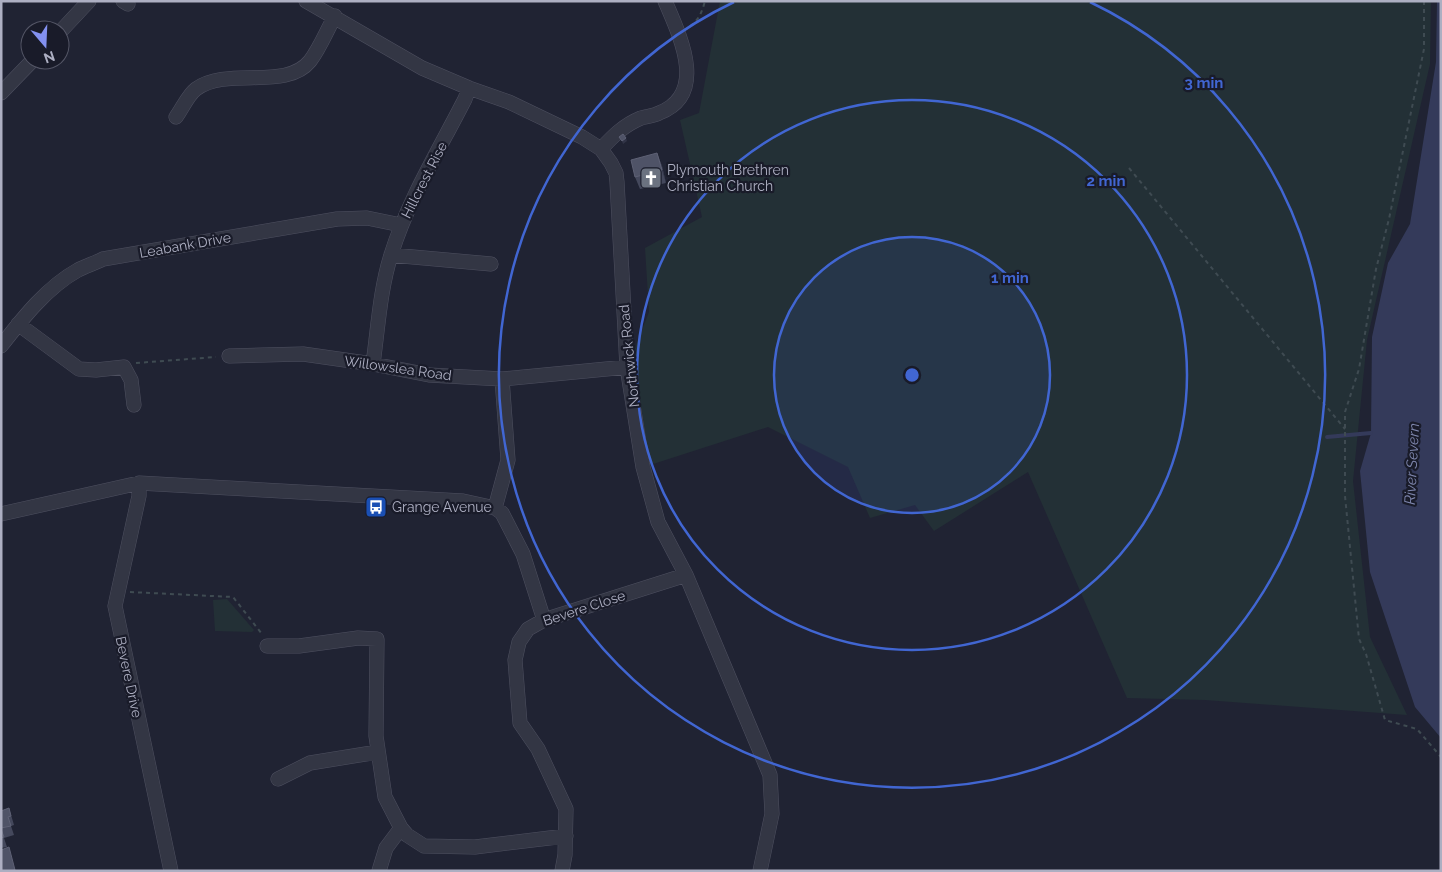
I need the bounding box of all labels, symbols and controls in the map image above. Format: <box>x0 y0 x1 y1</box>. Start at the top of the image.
north arrow <box>20 20 70 70</box>
text: N <box>42 48 57 67</box>
text: 3 min <box>1185 74 1223 92</box>
street label: Hillcrest Rise <box>398 139 450 221</box>
place label: Plymouth Brethren Christian Church <box>667 162 789 194</box>
church icon: Plymouth Brethren Christian Church <box>639 166 663 190</box>
text: 2 min <box>1087 172 1125 190</box>
street label: Leabank Drive <box>138 229 232 261</box>
text: 1 min <box>991 269 1029 287</box>
street label: Northwick Road <box>616 304 642 408</box>
street label: Willowslea Road <box>343 353 453 383</box>
centre of rings <box>903 366 921 384</box>
water label: River Severn <box>1401 423 1423 505</box>
bus stop icon: Grange Avenue <box>364 495 388 519</box>
place label: Grange Avenue <box>392 499 492 515</box>
street label: Bevere Close <box>541 587 627 629</box>
street label: Bevere Drive <box>113 635 145 719</box>

